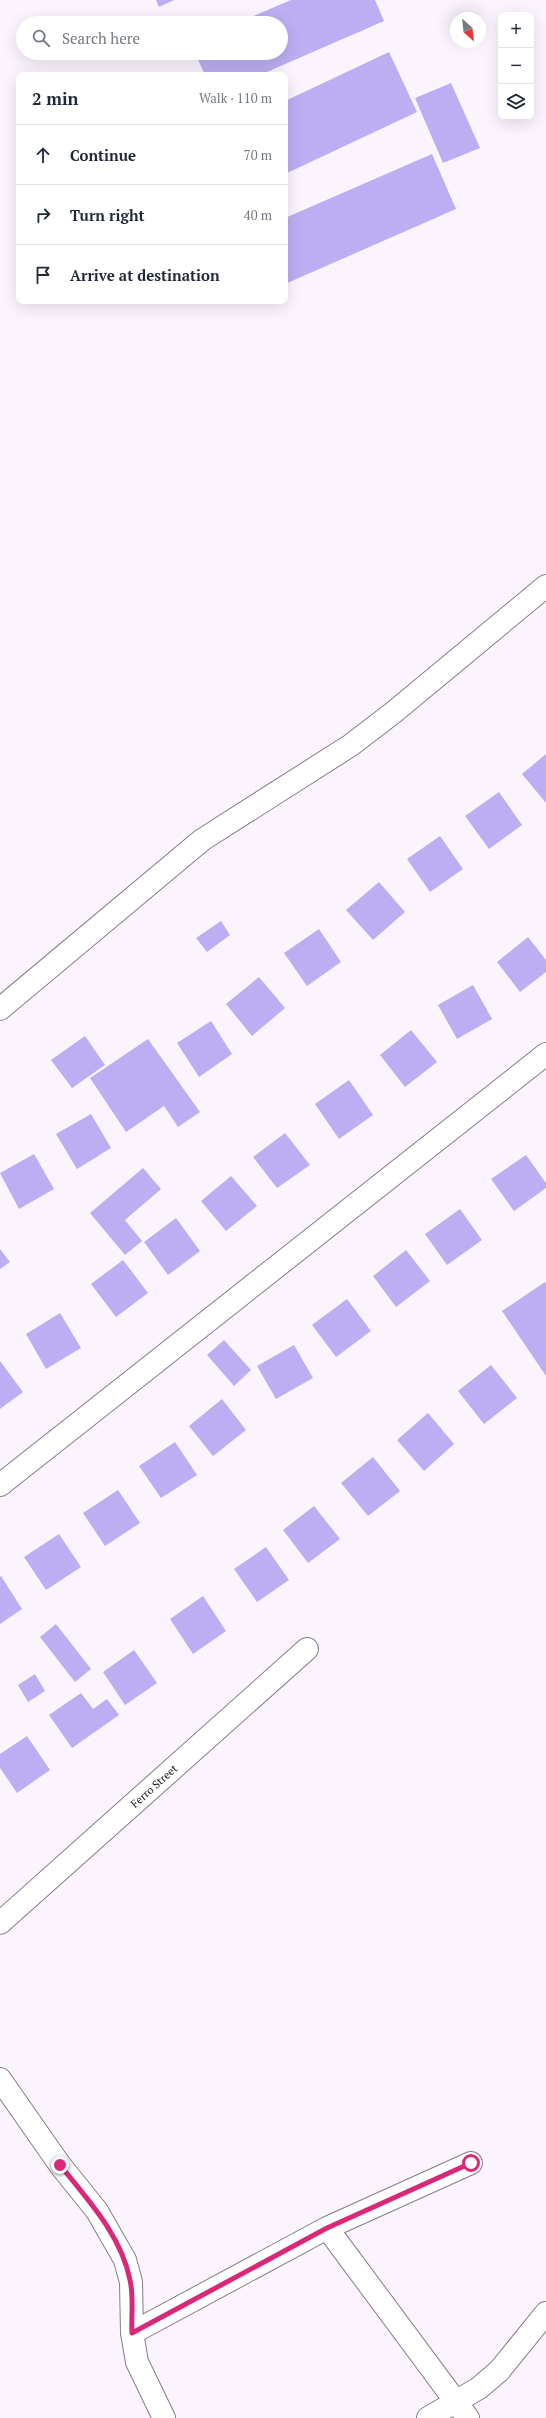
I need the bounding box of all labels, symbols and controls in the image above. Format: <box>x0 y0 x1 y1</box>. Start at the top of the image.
north arrow <box>450 12 486 48</box>
map controls <box>498 12 534 120</box>
button: + <box>498 12 534 48</box>
search box <box>16 16 288 60</box>
icon: search <box>30 27 52 49</box>
text: Search here <box>62 28 140 48</box>
button: − <box>498 48 534 84</box>
button: layers <box>498 84 534 120</box>
text: 2 min <box>32 87 79 110</box>
text: Walk · 110 m <box>199 89 272 107</box>
icon: ahead <box>32 144 54 166</box>
text: Continue <box>70 145 136 165</box>
text: 70 m <box>244 146 272 164</box>
icon: right <box>32 204 54 226</box>
text: Turn right <box>70 205 145 225</box>
text: 40 m <box>244 206 272 224</box>
icon: arrive <box>32 264 54 286</box>
text: Arrive at destination <box>70 265 220 285</box>
street label: Ferro Street <box>128 1761 180 1811</box>
route start <box>462 2154 480 2172</box>
route end <box>51 2156 69 2174</box>

